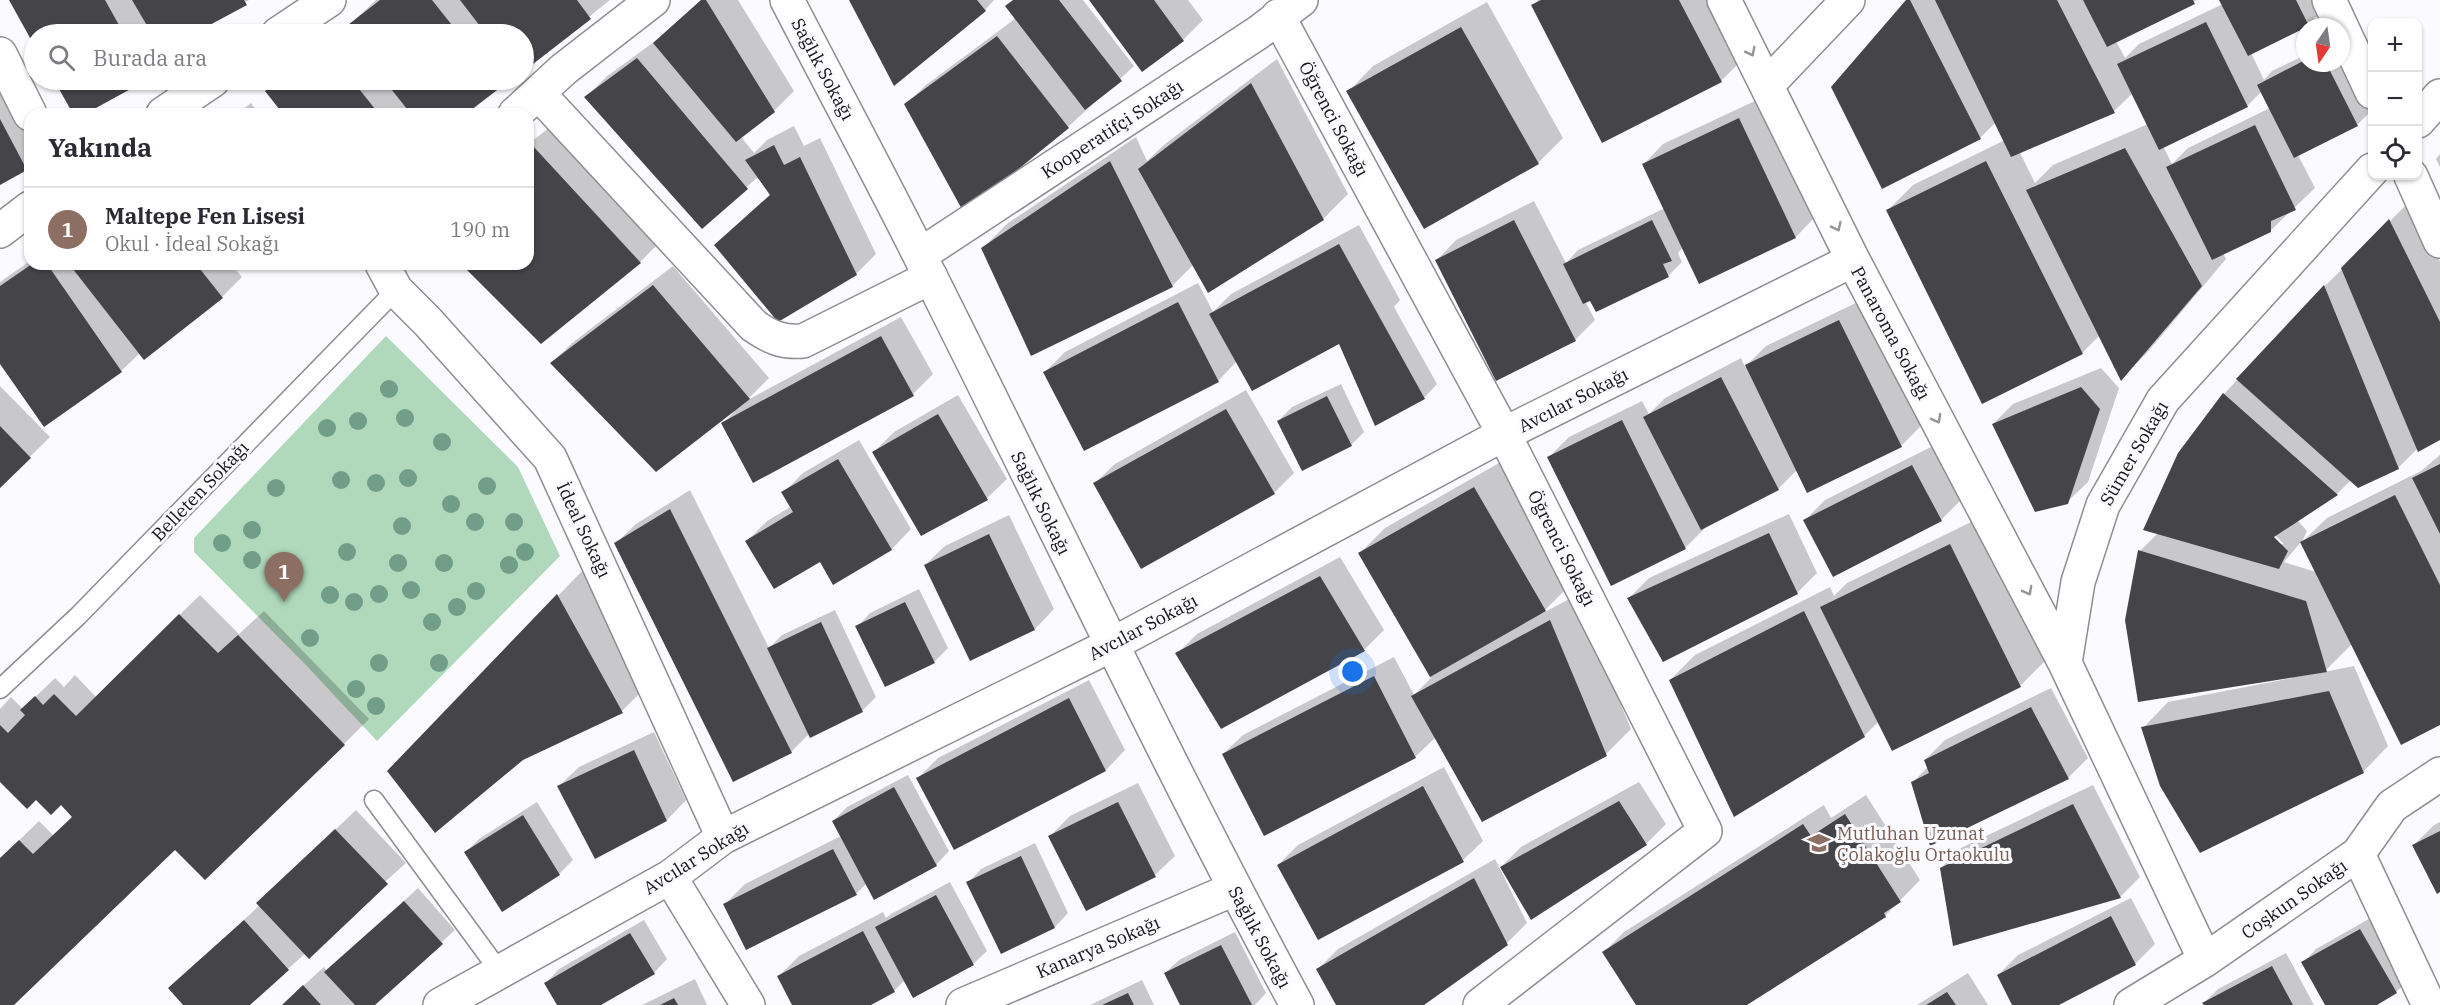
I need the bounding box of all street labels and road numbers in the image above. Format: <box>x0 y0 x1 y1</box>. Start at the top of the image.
street label: Sağlık Sokağı <box>786 14 860 124</box>
street label: Öğrenci Sokağı <box>1294 57 1374 181</box>
street label: Kooperatifçi Sokağı <box>1037 74 1188 184</box>
street label: Panaroma Sokağı <box>1846 262 1936 404</box>
street label: Avcılar Sokağı <box>1514 362 1632 438</box>
street label: Sümer Sokağı <box>2095 396 2173 509</box>
street label: Belleten Sokağı <box>146 436 254 546</box>
street label: Sağlık Sokağı <box>1006 447 1076 559</box>
street label: İdeal Sokağı <box>552 479 616 582</box>
street label: Öğrenci Sokağı <box>1523 486 1601 610</box>
street label: Avcılar Sokağı <box>1085 588 1202 665</box>
street label: Avcılar Sokağı <box>639 816 753 900</box>
street label: Coşkun Sokağı <box>2237 854 2352 944</box>
street label: Sağlık Sokağı <box>1223 882 1297 992</box>
street label: Kanarya Sokağı <box>1033 910 1164 983</box>

